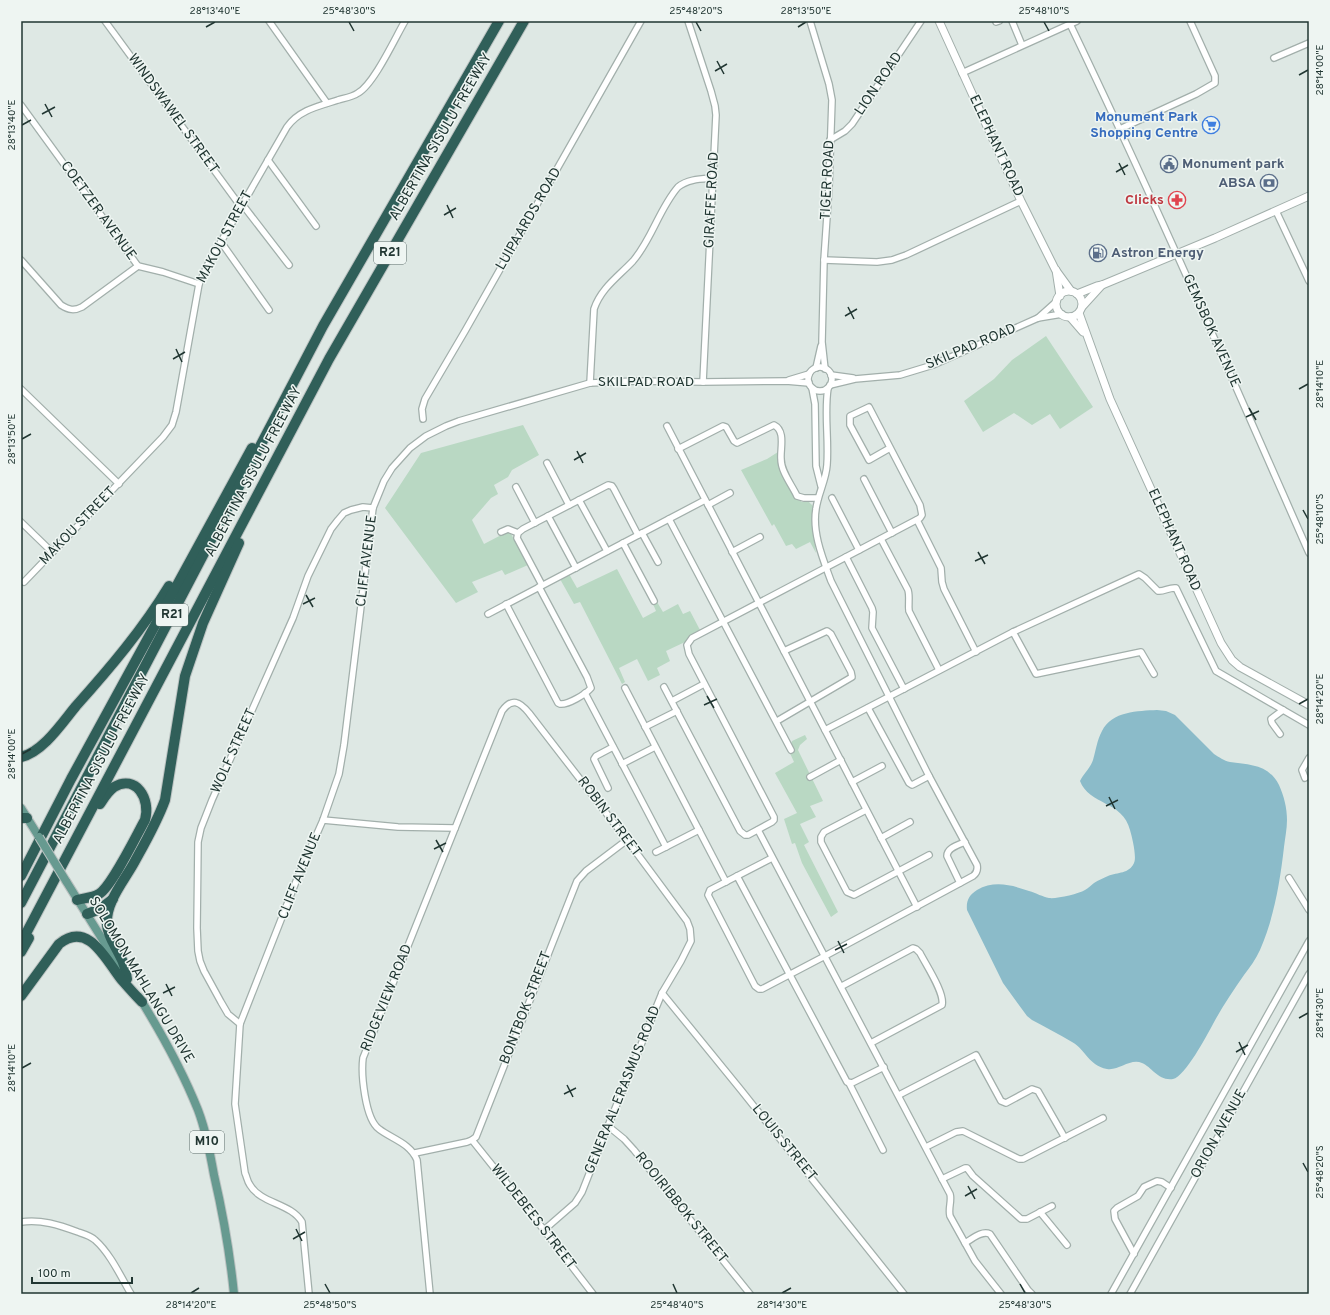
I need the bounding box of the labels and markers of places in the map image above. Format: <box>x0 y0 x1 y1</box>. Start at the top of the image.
place label: Monument Park Shopping Centre <box>1090 109 1198 142</box>
supermarket icon: Monument Park Shopping Centre <box>1201 115 1221 135</box>
public building icon: Monument park <box>1159 154 1179 174</box>
place label: Monument park <box>1182 156 1285 173</box>
bank icon: ABSA <box>1259 173 1279 193</box>
place label: ABSA <box>1218 175 1256 192</box>
pharmacy icon: Clicks <box>1167 190 1187 210</box>
place label: Clicks <box>1125 192 1164 209</box>
fuel station icon: Astron Energy <box>1088 243 1108 263</box>
place label: Astron Energy <box>1111 245 1204 262</box>

